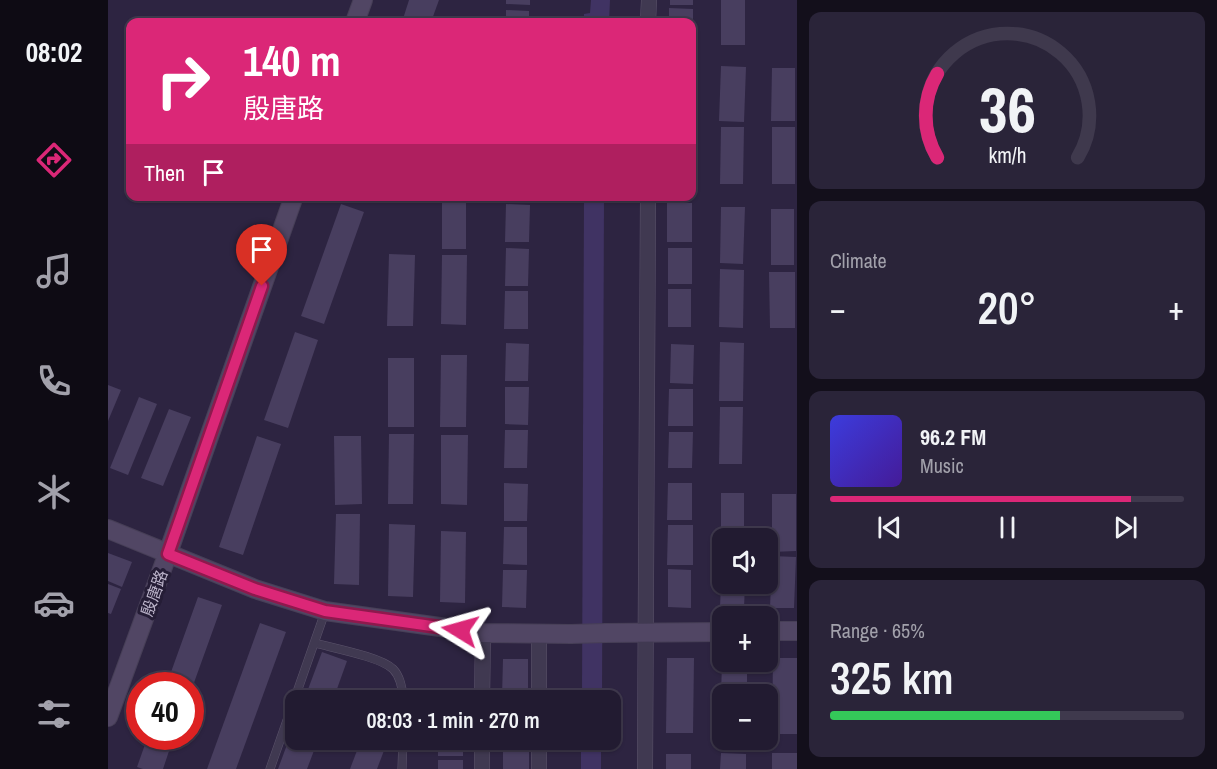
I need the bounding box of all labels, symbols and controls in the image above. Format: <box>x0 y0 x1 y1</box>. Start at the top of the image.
text: 140 m <box>243 33 341 89</box>
text: 08:02 <box>26 34 82 70</box>
icon: right <box>144 42 222 120</box>
text: 36 <box>979 67 1035 151</box>
text: 殷唐路 <box>243 90 324 126</box>
icon: directions <box>33 139 75 181</box>
text: km/h <box>988 141 1026 170</box>
icon: arrive <box>197 156 230 189</box>
text: Then <box>144 158 185 188</box>
pin <box>236 224 287 286</box>
icon: arrive <box>245 233 278 266</box>
text: Climate <box>830 247 887 274</box>
icon: music <box>33 250 75 292</box>
text: 20° <box>977 277 1037 338</box>
text: − <box>830 286 846 330</box>
text: + <box>1168 286 1184 330</box>
icon: phone <box>33 360 75 402</box>
text: 96.2 FM <box>920 422 986 452</box>
text: Music <box>920 452 964 479</box>
icon: climate <box>33 471 75 513</box>
icon: previous <box>873 511 906 544</box>
icon: pause <box>991 511 1024 544</box>
icon: next <box>1109 511 1142 544</box>
map controls <box>712 528 778 750</box>
button: sound <box>712 528 778 594</box>
street label: 殷唐路 <box>135 567 173 619</box>
icon: car <box>33 582 75 624</box>
position arrow <box>428 598 492 662</box>
button: + <box>712 606 778 672</box>
text: Range · 65% <box>830 617 925 644</box>
text: 325 km <box>830 647 954 708</box>
speed limit sign: 40 <box>126 672 204 750</box>
button: − <box>712 684 778 750</box>
icon: filters <box>33 693 75 735</box>
text: 08:03 · 1 min · 270 m <box>366 705 540 735</box>

